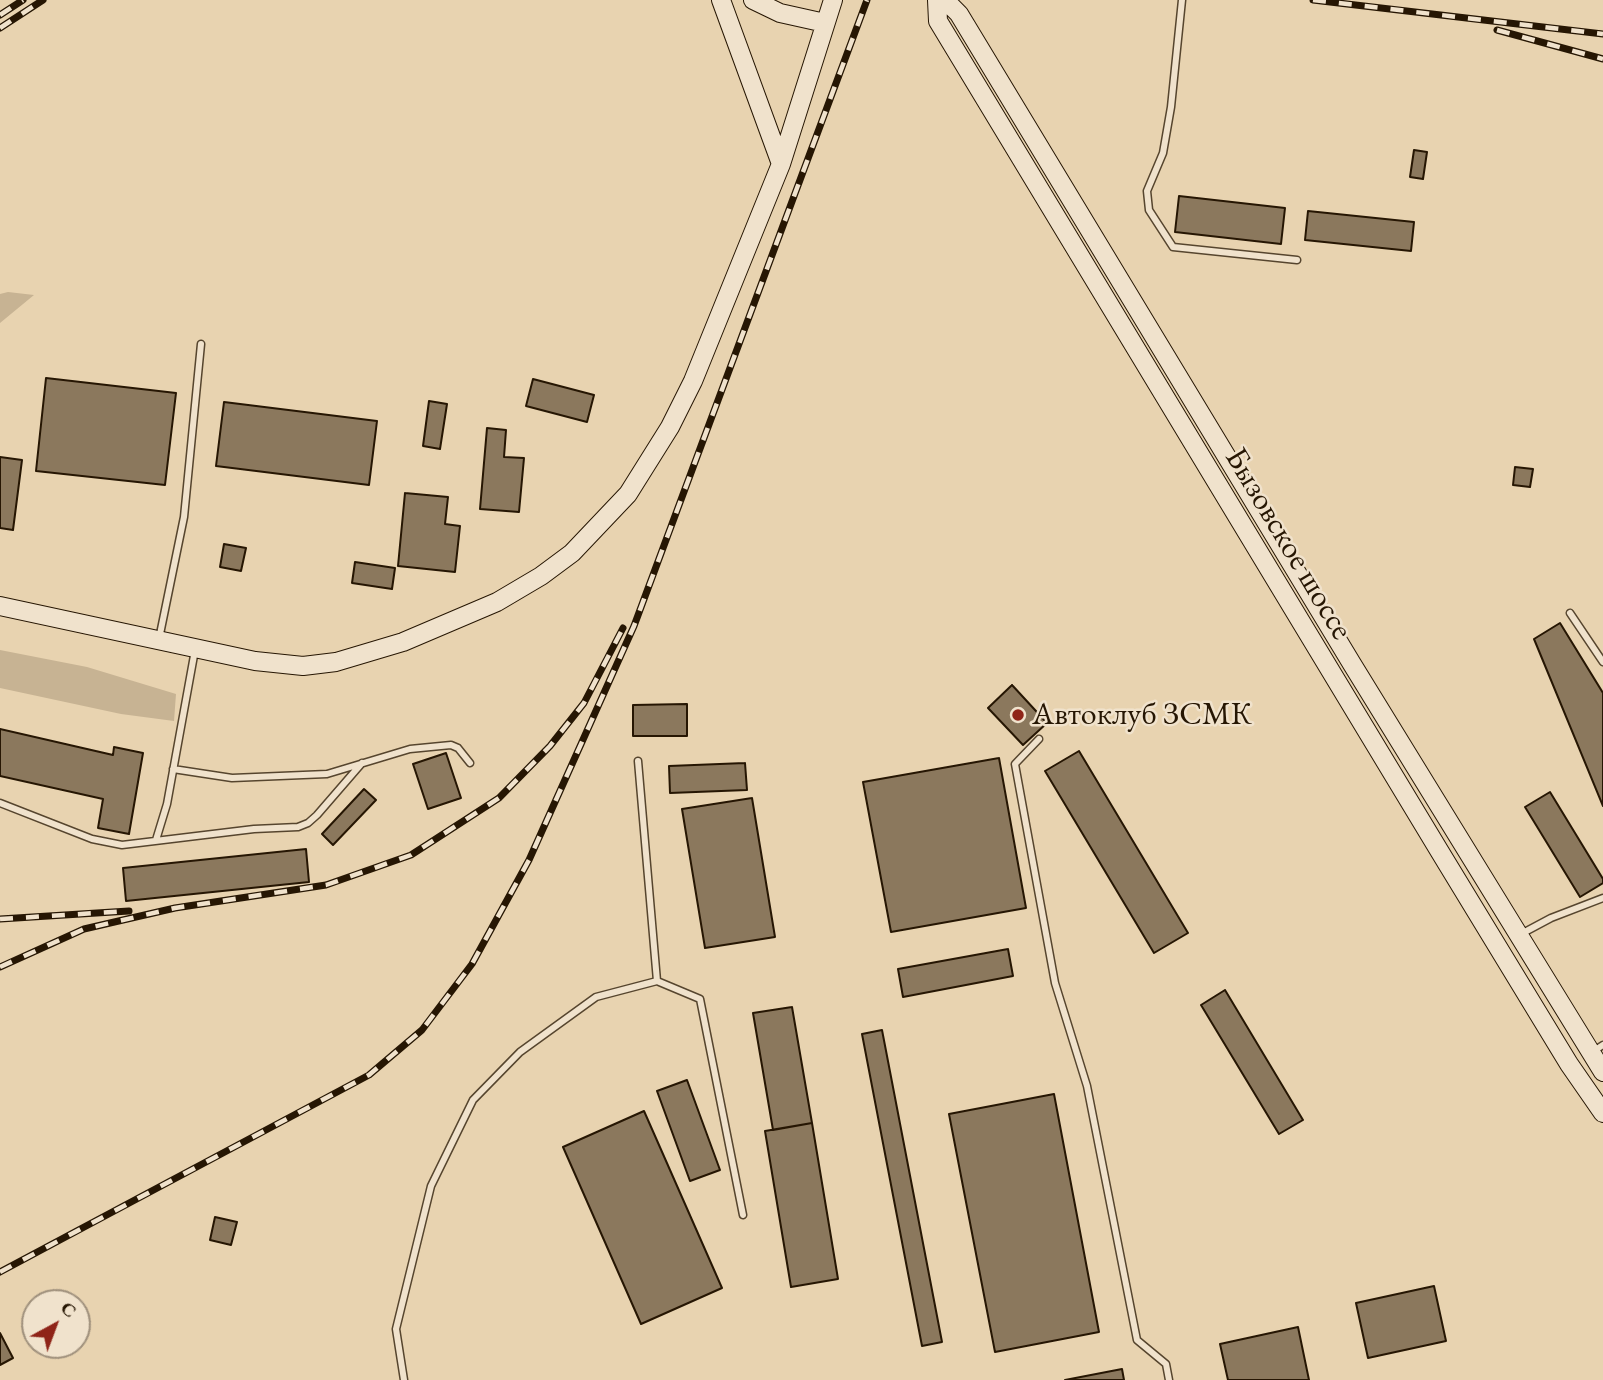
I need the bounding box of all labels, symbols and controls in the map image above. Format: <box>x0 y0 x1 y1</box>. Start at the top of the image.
street label: Бызовское шоссе <box>1216 441 1360 647</box>
place label: Автоклуб ЗСМК <box>1032 696 1252 734</box>
marker: Автоклуб ЗСМК <box>1010 707 1026 723</box>
north arrow <box>21 1289 91 1359</box>
text: С <box>55 1295 82 1323</box>

